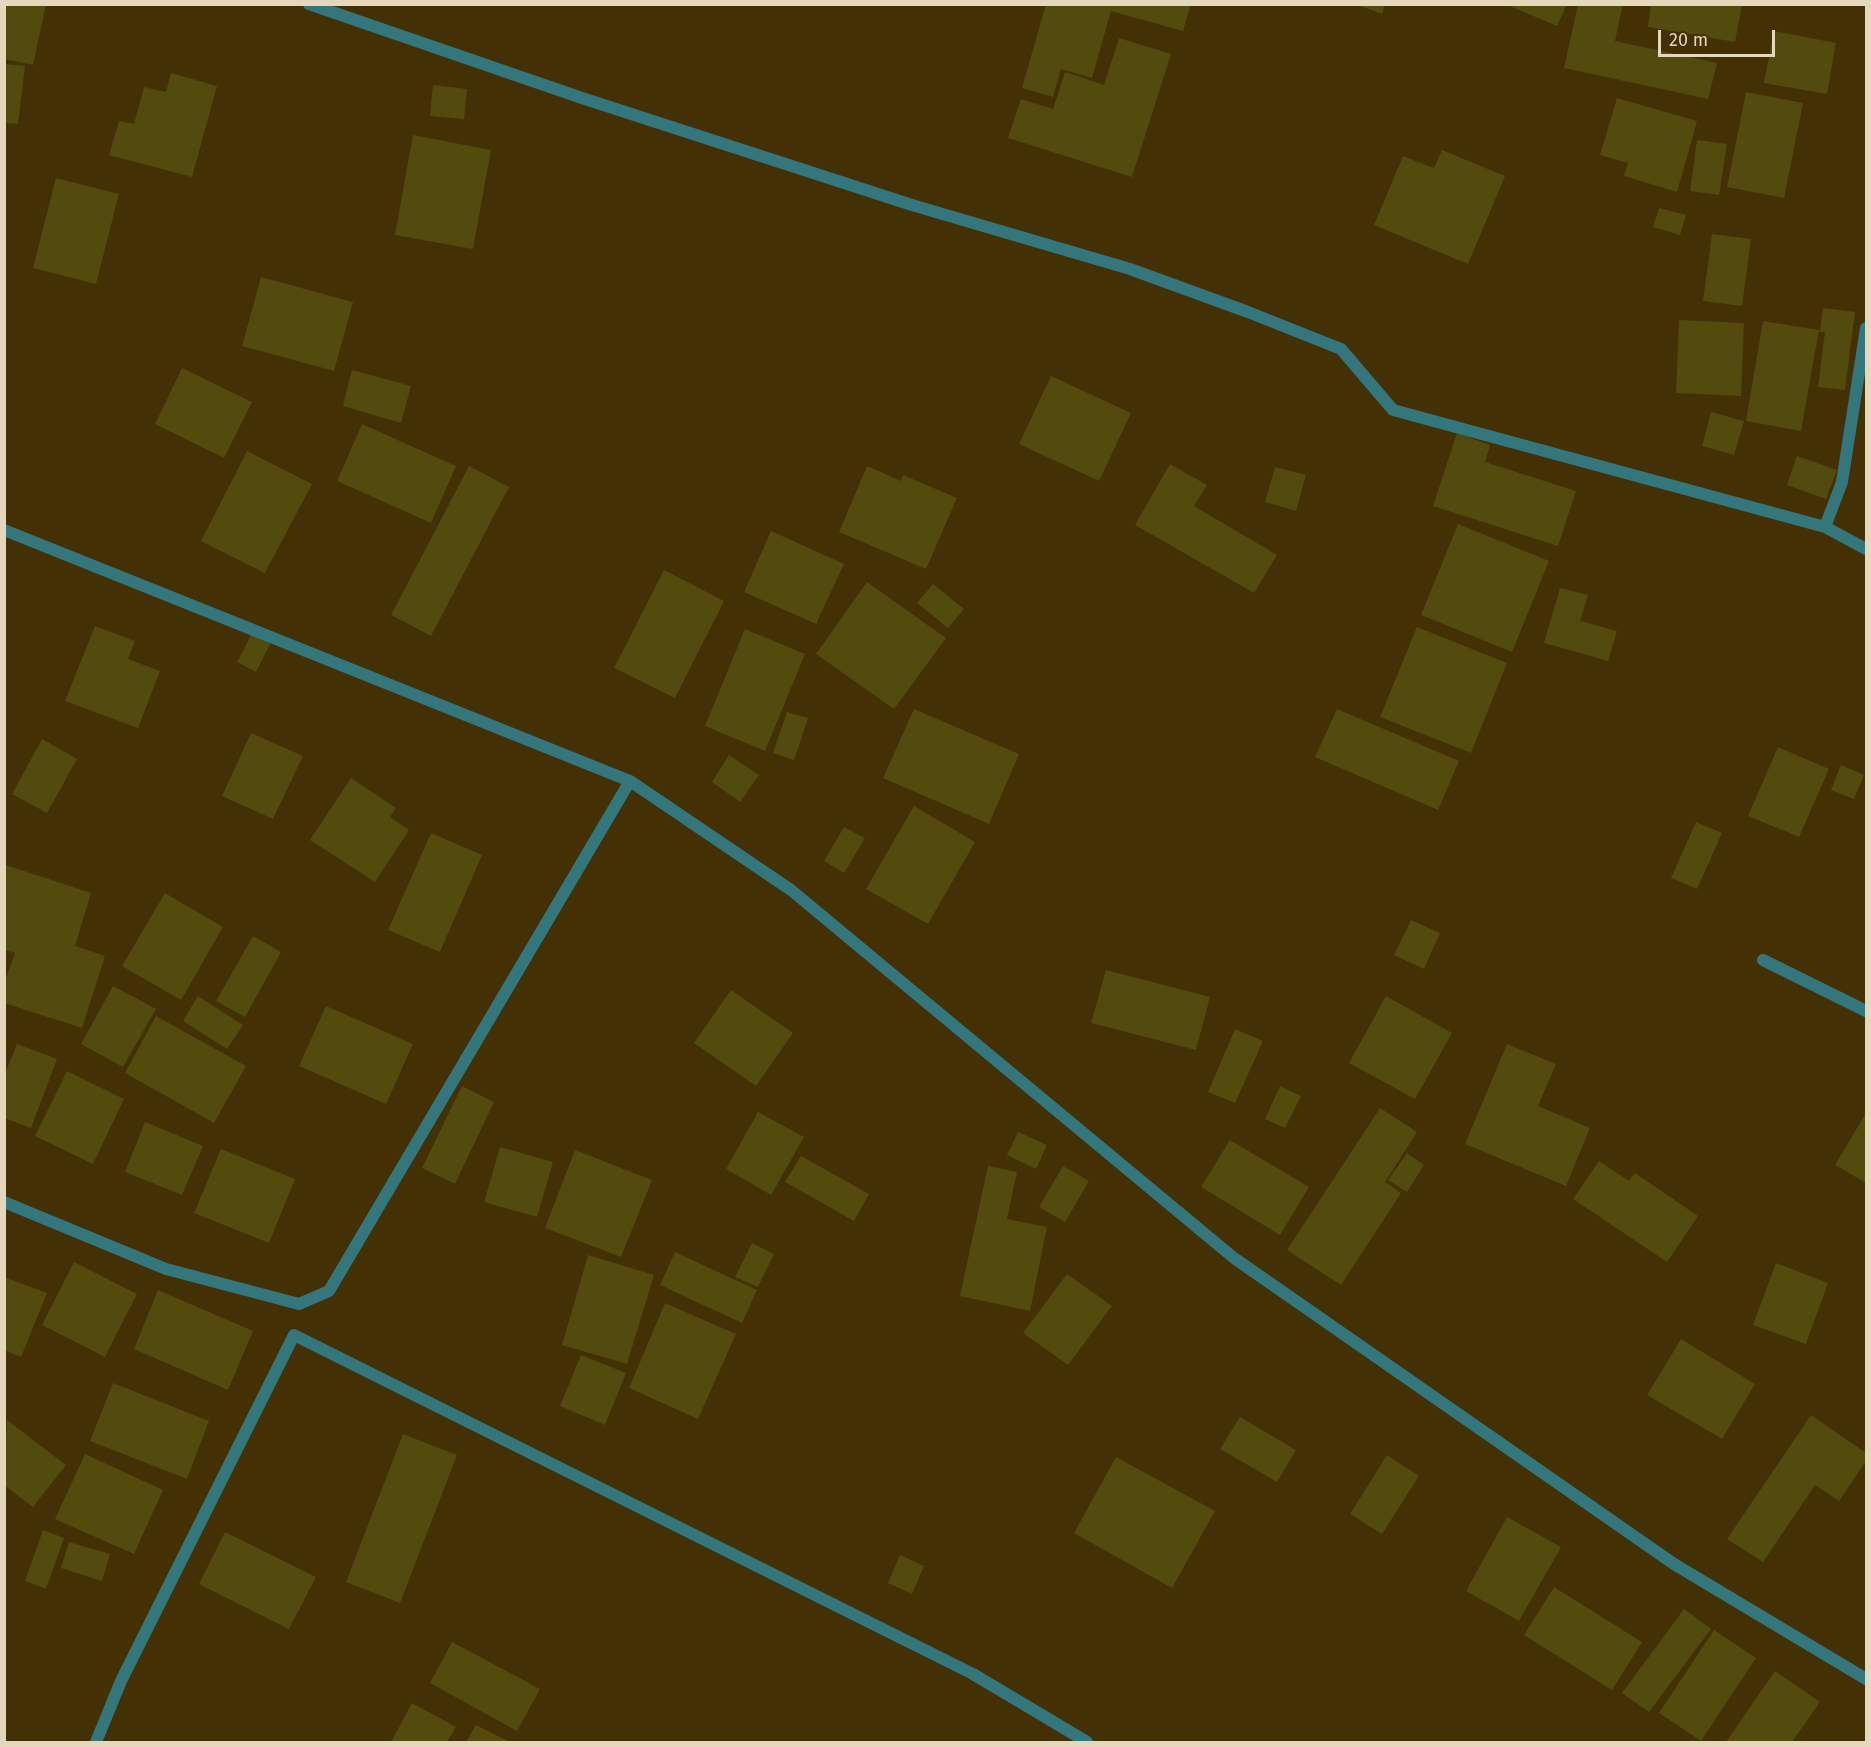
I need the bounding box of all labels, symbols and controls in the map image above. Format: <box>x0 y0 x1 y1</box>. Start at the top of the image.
scale bar <box>1661 18 1778 56</box>
text: 20 m <box>1669 29 1708 51</box>

